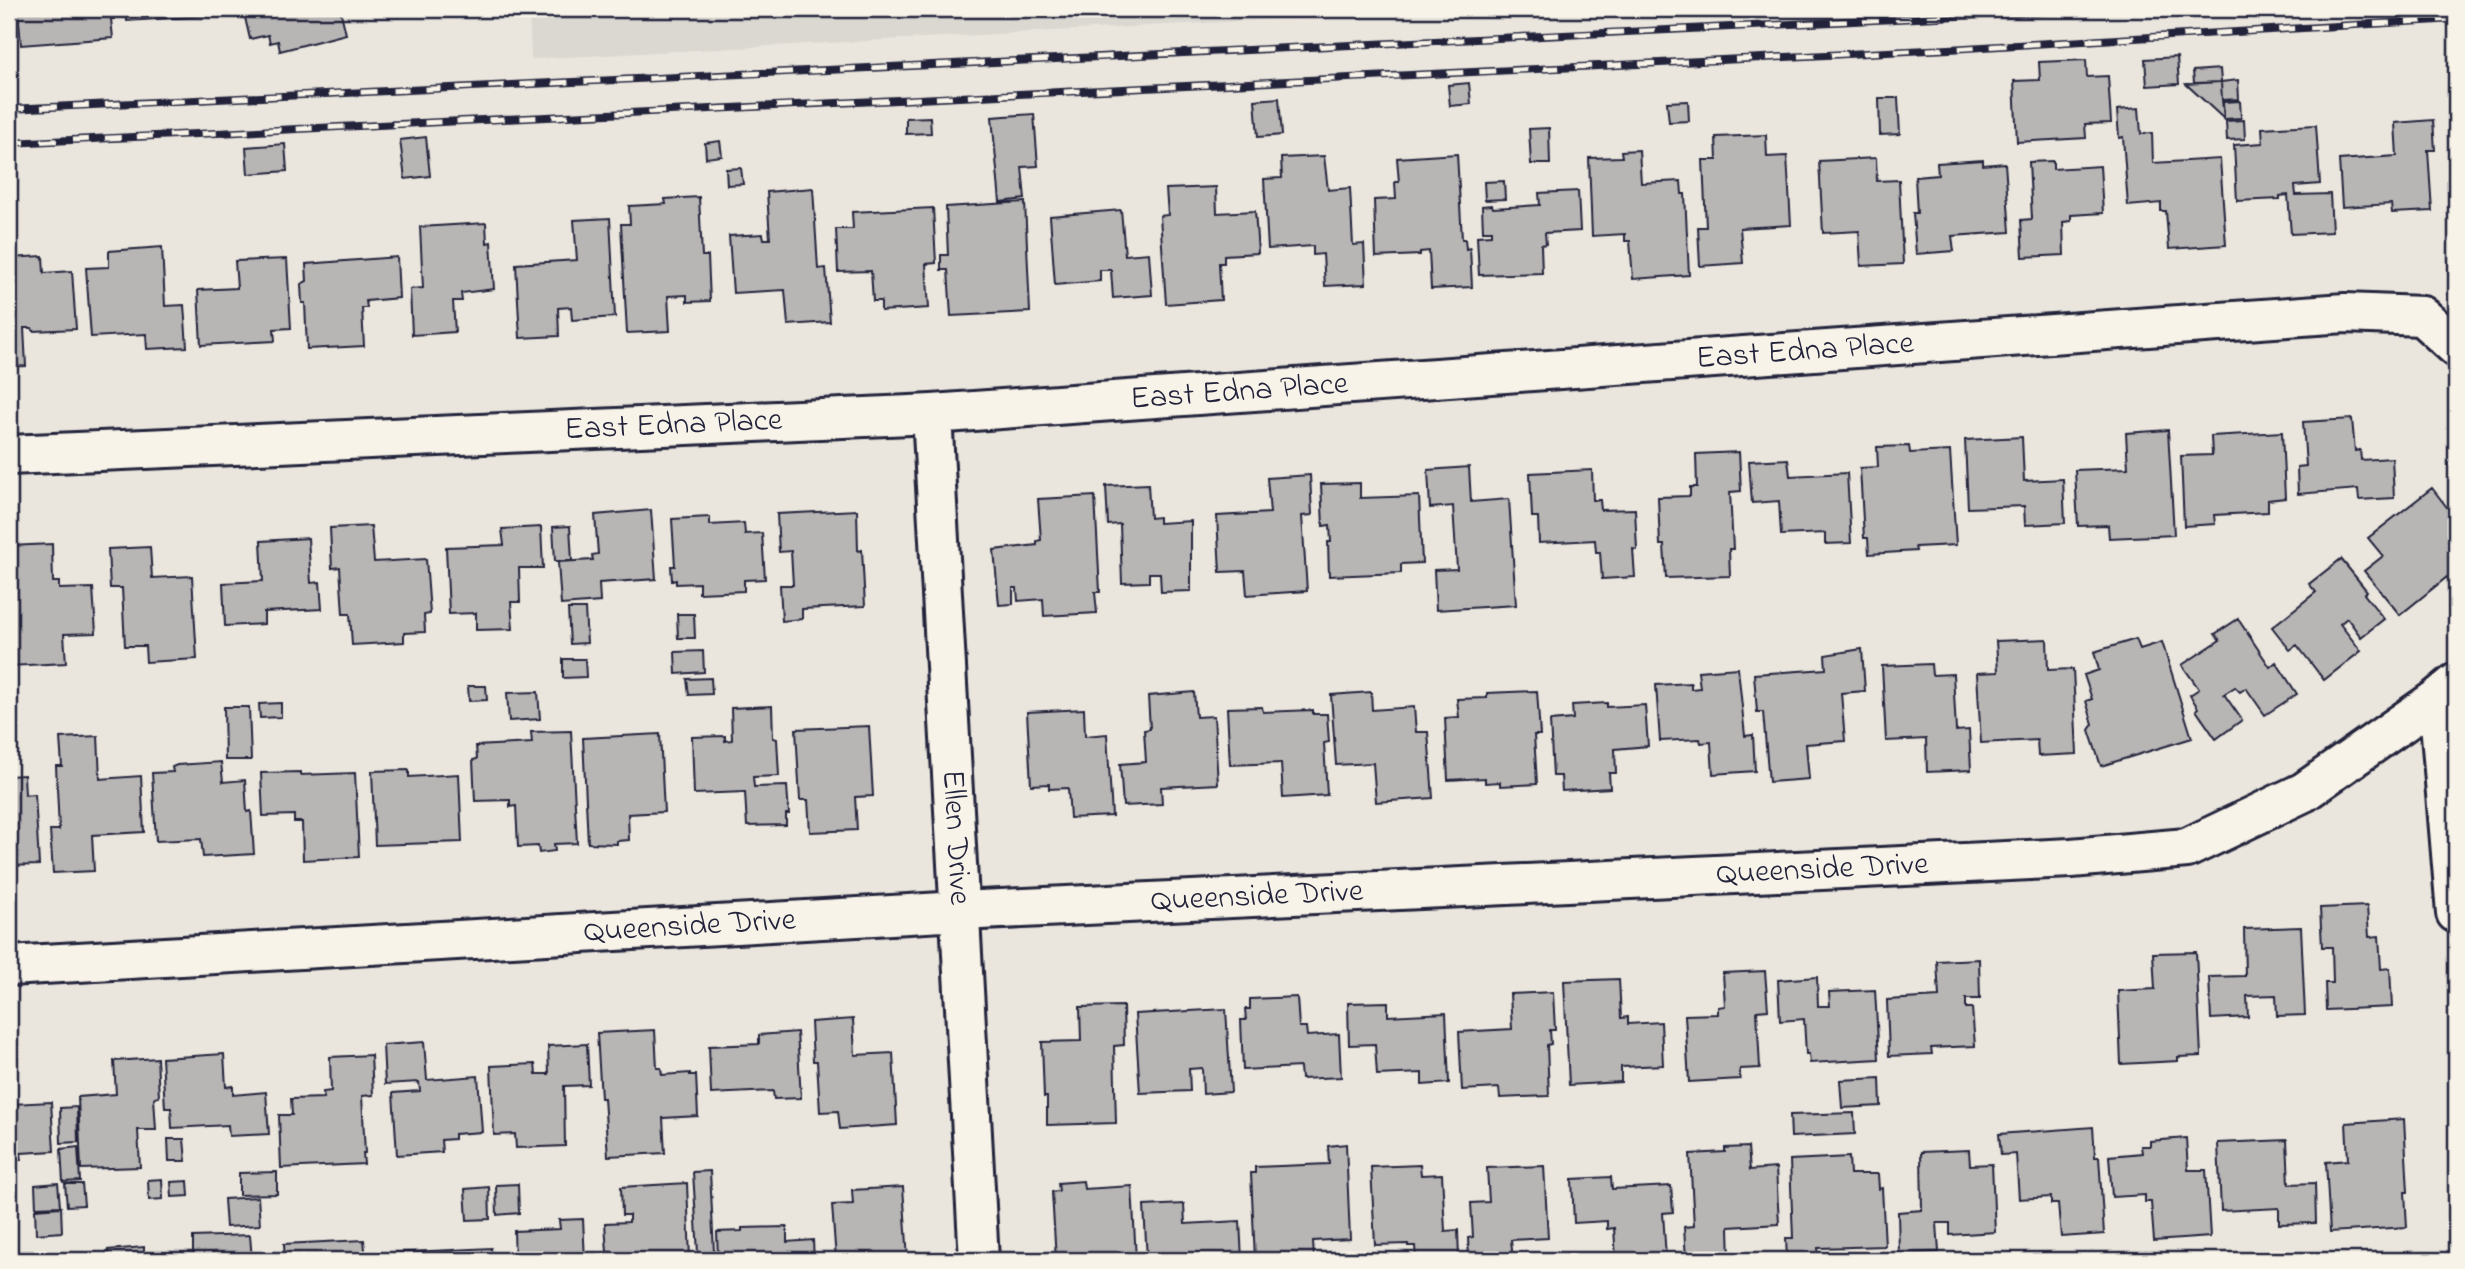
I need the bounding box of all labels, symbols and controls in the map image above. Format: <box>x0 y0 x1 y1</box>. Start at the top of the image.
street label: East Edna Place <box>1694 320 1916 383</box>
street label: East Edna Place <box>1129 361 1350 423</box>
street label: East Edna Place <box>563 397 784 454</box>
street label: Ellen Drive <box>928 769 983 907</box>
street label: Queenside Drive <box>1715 841 1930 898</box>
street label: Queenside Drive <box>1150 868 1365 925</box>
street label: Queenside Drive <box>582 897 798 956</box>

